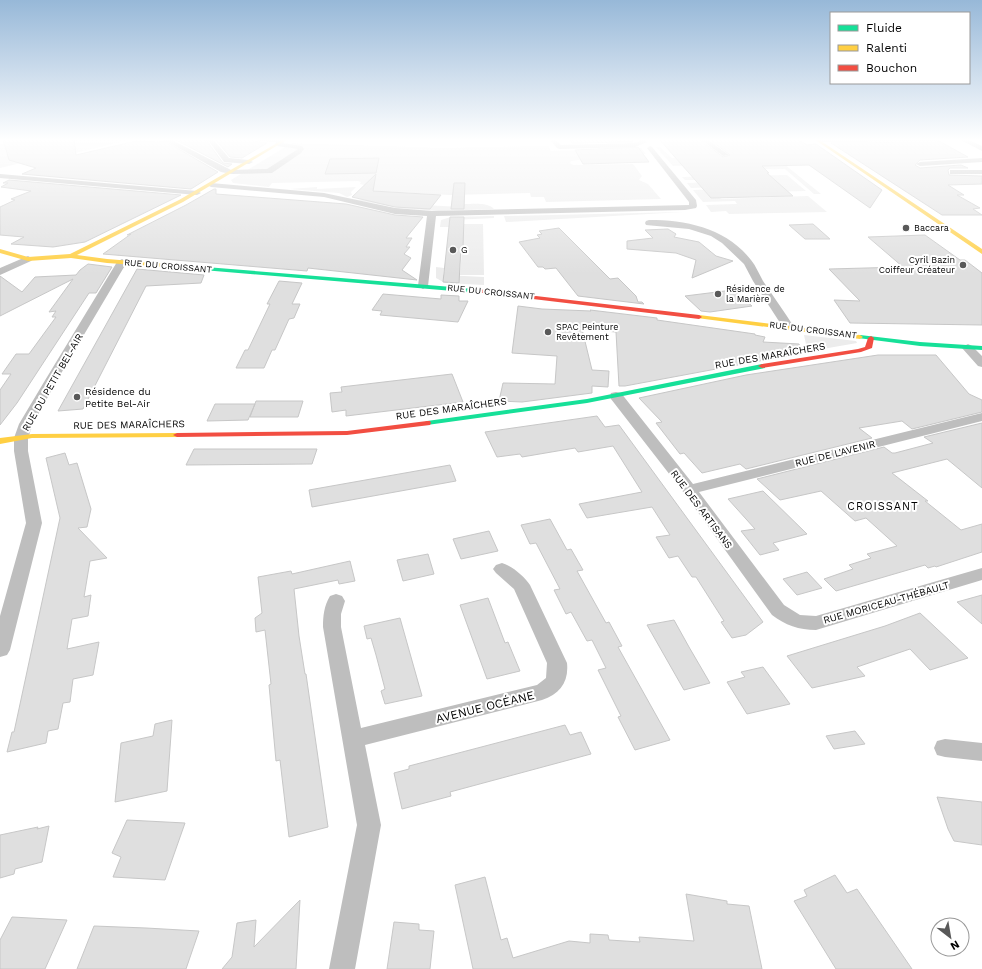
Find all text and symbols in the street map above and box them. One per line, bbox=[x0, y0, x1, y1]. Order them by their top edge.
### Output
legend bbox=[830, 12, 970, 84]
text: Fluide bbox=[866, 21, 902, 35]
text: Ralenti bbox=[866, 41, 907, 55]
text: Bouchon bbox=[866, 61, 917, 75]
marker: Baccara bbox=[901, 223, 911, 233]
place label: Baccara bbox=[914, 223, 949, 233]
marker: G bbox=[448, 245, 458, 255]
place label: G bbox=[461, 245, 468, 255]
place label: Cyril Bazin Coiffeur Créateur bbox=[879, 255, 955, 275]
street label: RUE DU CROISSANT bbox=[124, 257, 213, 275]
marker: Cyril Bazin Coiffeur Créateur bbox=[958, 260, 968, 270]
street label: RUE DU CROISSANT bbox=[447, 282, 536, 302]
place label: Résidence de la Marière bbox=[726, 284, 785, 304]
marker: Résidence de la Marière bbox=[713, 289, 723, 299]
street label: RUE DU CROISSANT bbox=[769, 320, 858, 340]
place label: SPAC Peinture Revêtement bbox=[556, 322, 618, 342]
marker: SPAC Peinture Revêtement bbox=[543, 327, 553, 337]
street label: RUE DU PETIT BEL-AIR bbox=[20, 331, 85, 433]
street label: RUE DES MARAÎCHERS bbox=[714, 340, 826, 371]
place label: Résidence du Petite Bel-Air bbox=[85, 386, 151, 409]
marker: Résidence du Petite Bel-Air bbox=[72, 392, 82, 402]
street label: RUE DES MARAÎCHERS bbox=[395, 395, 507, 422]
street label: RUE DES MARAÎCHERS bbox=[73, 418, 185, 431]
street label: RUE DE L'AVENIR bbox=[794, 438, 877, 469]
street label: RUE DES ARTISANS bbox=[669, 468, 735, 551]
district label: CROISSANT bbox=[847, 500, 919, 513]
street label: RUE MORICEAU-THÉBAULT bbox=[822, 579, 950, 626]
street label: AVENUE OCÉANE bbox=[434, 688, 536, 726]
north arrow bbox=[930, 917, 970, 957]
text: N bbox=[948, 937, 962, 953]

